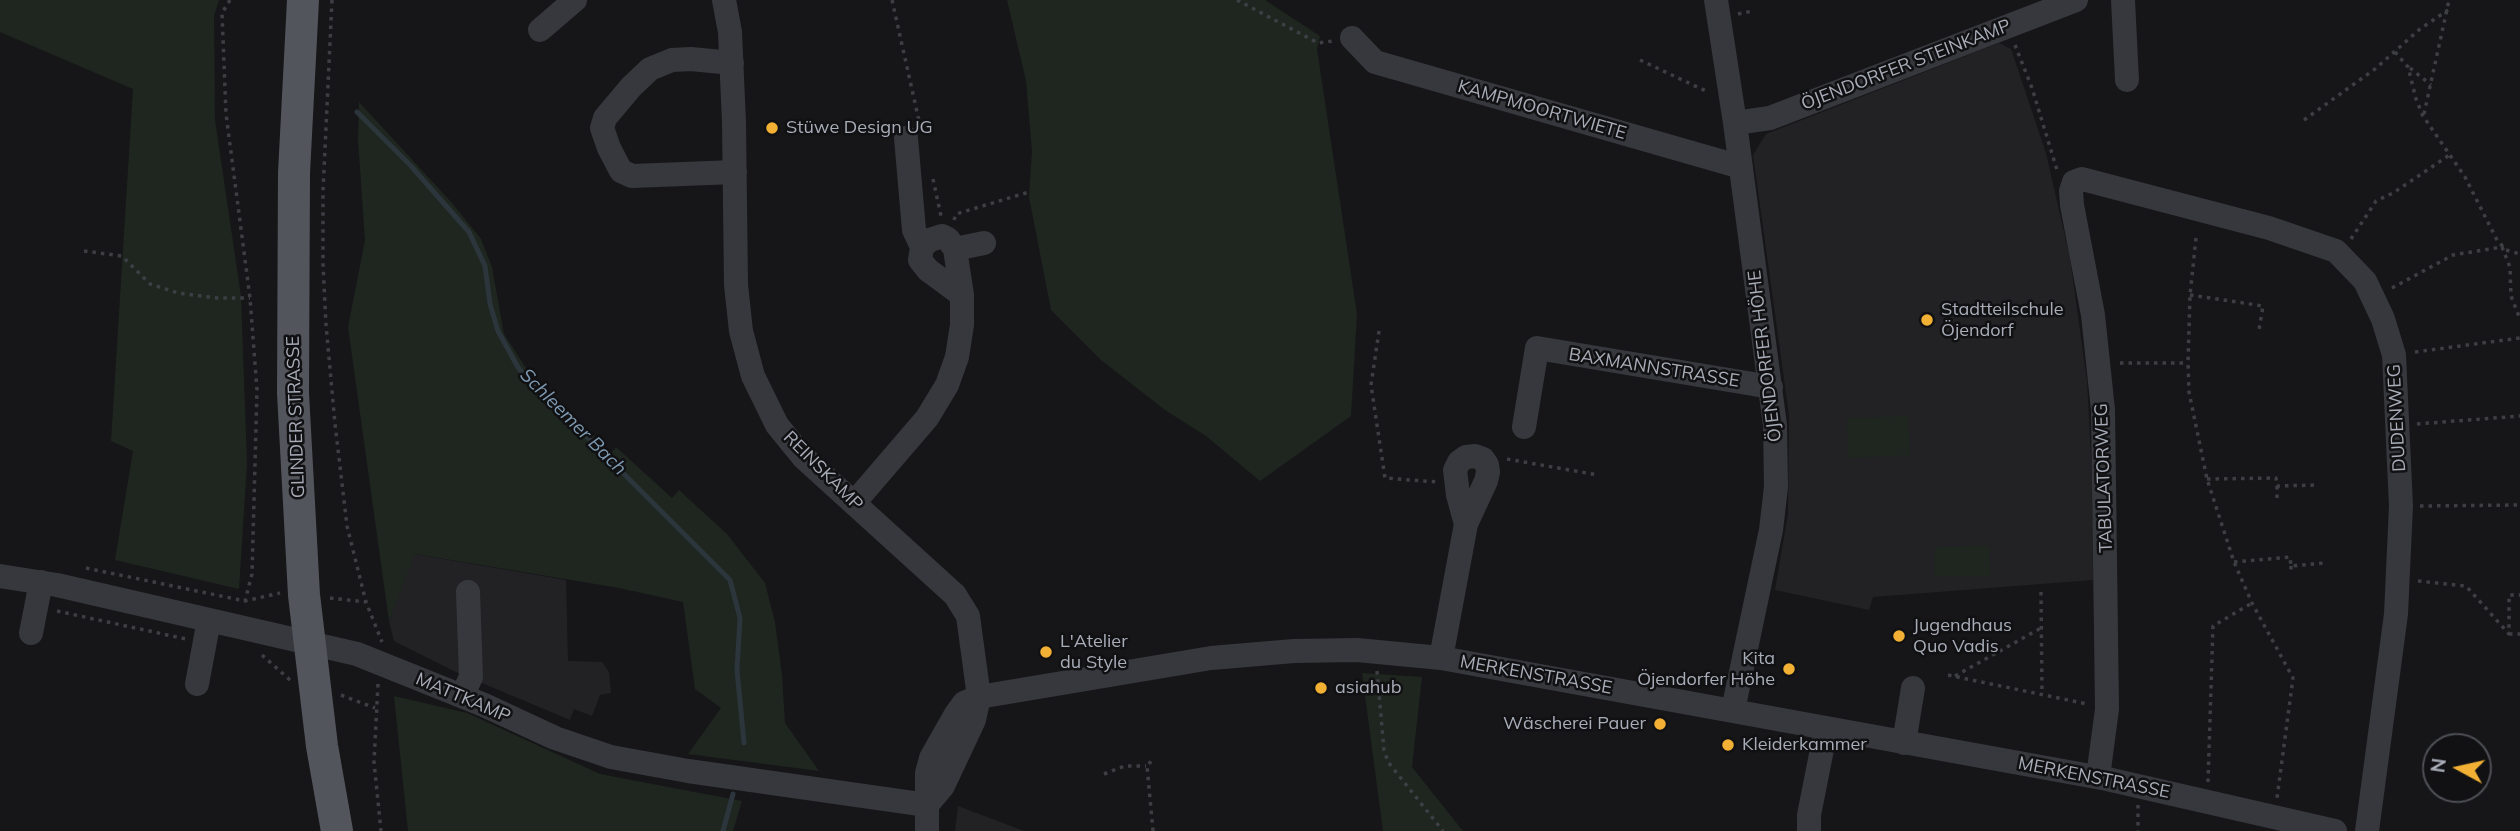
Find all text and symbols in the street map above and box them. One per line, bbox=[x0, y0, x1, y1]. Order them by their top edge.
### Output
street label: ÖJENDORFER STEINKAMP bbox=[1798, 15, 2014, 115]
street label: KAMPMOORTWIETE bbox=[1455, 76, 1629, 144]
place label: Stüwe Design UG bbox=[786, 117, 933, 139]
marker: Stüwe Design UG bbox=[764, 120, 780, 136]
street label: ÖJENDORFER HÖHE bbox=[1744, 269, 1786, 443]
place label: Stadtteilschule Öjendorf bbox=[1941, 299, 2064, 342]
marker: Stadtteilschule Öjendorf bbox=[1919, 312, 1935, 328]
street label: GLINDER STRASSE bbox=[282, 335, 310, 499]
street label: BAXMANNSTRASSE bbox=[1567, 344, 1741, 392]
water label: Schleemer Bach bbox=[515, 364, 631, 480]
street label: DUDENWEG bbox=[2383, 364, 2411, 472]
street label: TABULATORWEG bbox=[2091, 403, 2117, 553]
street label: REINSKAMP bbox=[779, 427, 867, 515]
place label: Jugendhaus Quo Vadis bbox=[1913, 615, 2012, 658]
marker: Jugendhaus Quo Vadis bbox=[1891, 628, 1907, 644]
place label: L'Atelier du Style bbox=[1060, 631, 1128, 674]
marker: L'Atelier du Style bbox=[1038, 644, 1054, 660]
place label: Kita Öjendorfer Höhe bbox=[1637, 648, 1775, 690]
street label: MERKENSTRASSE bbox=[1458, 651, 1614, 699]
marker: Kita Öjendorfer Höhe bbox=[1781, 661, 1797, 677]
street label: MATTKAMP bbox=[412, 668, 514, 728]
place label: asiahub bbox=[1335, 677, 1402, 699]
marker: asiahub bbox=[1313, 680, 1329, 696]
place label: Wäscherei Pauer bbox=[1503, 713, 1646, 735]
marker: Wäscherei Pauer bbox=[1652, 716, 1668, 732]
north arrow bbox=[2422, 733, 2492, 803]
place label: Kleiderkammer bbox=[1742, 734, 1867, 756]
marker: Kleiderkammer bbox=[1720, 737, 1736, 753]
street label: MERKENSTRASSE bbox=[2016, 753, 2172, 803]
text: N bbox=[2425, 757, 2451, 774]

